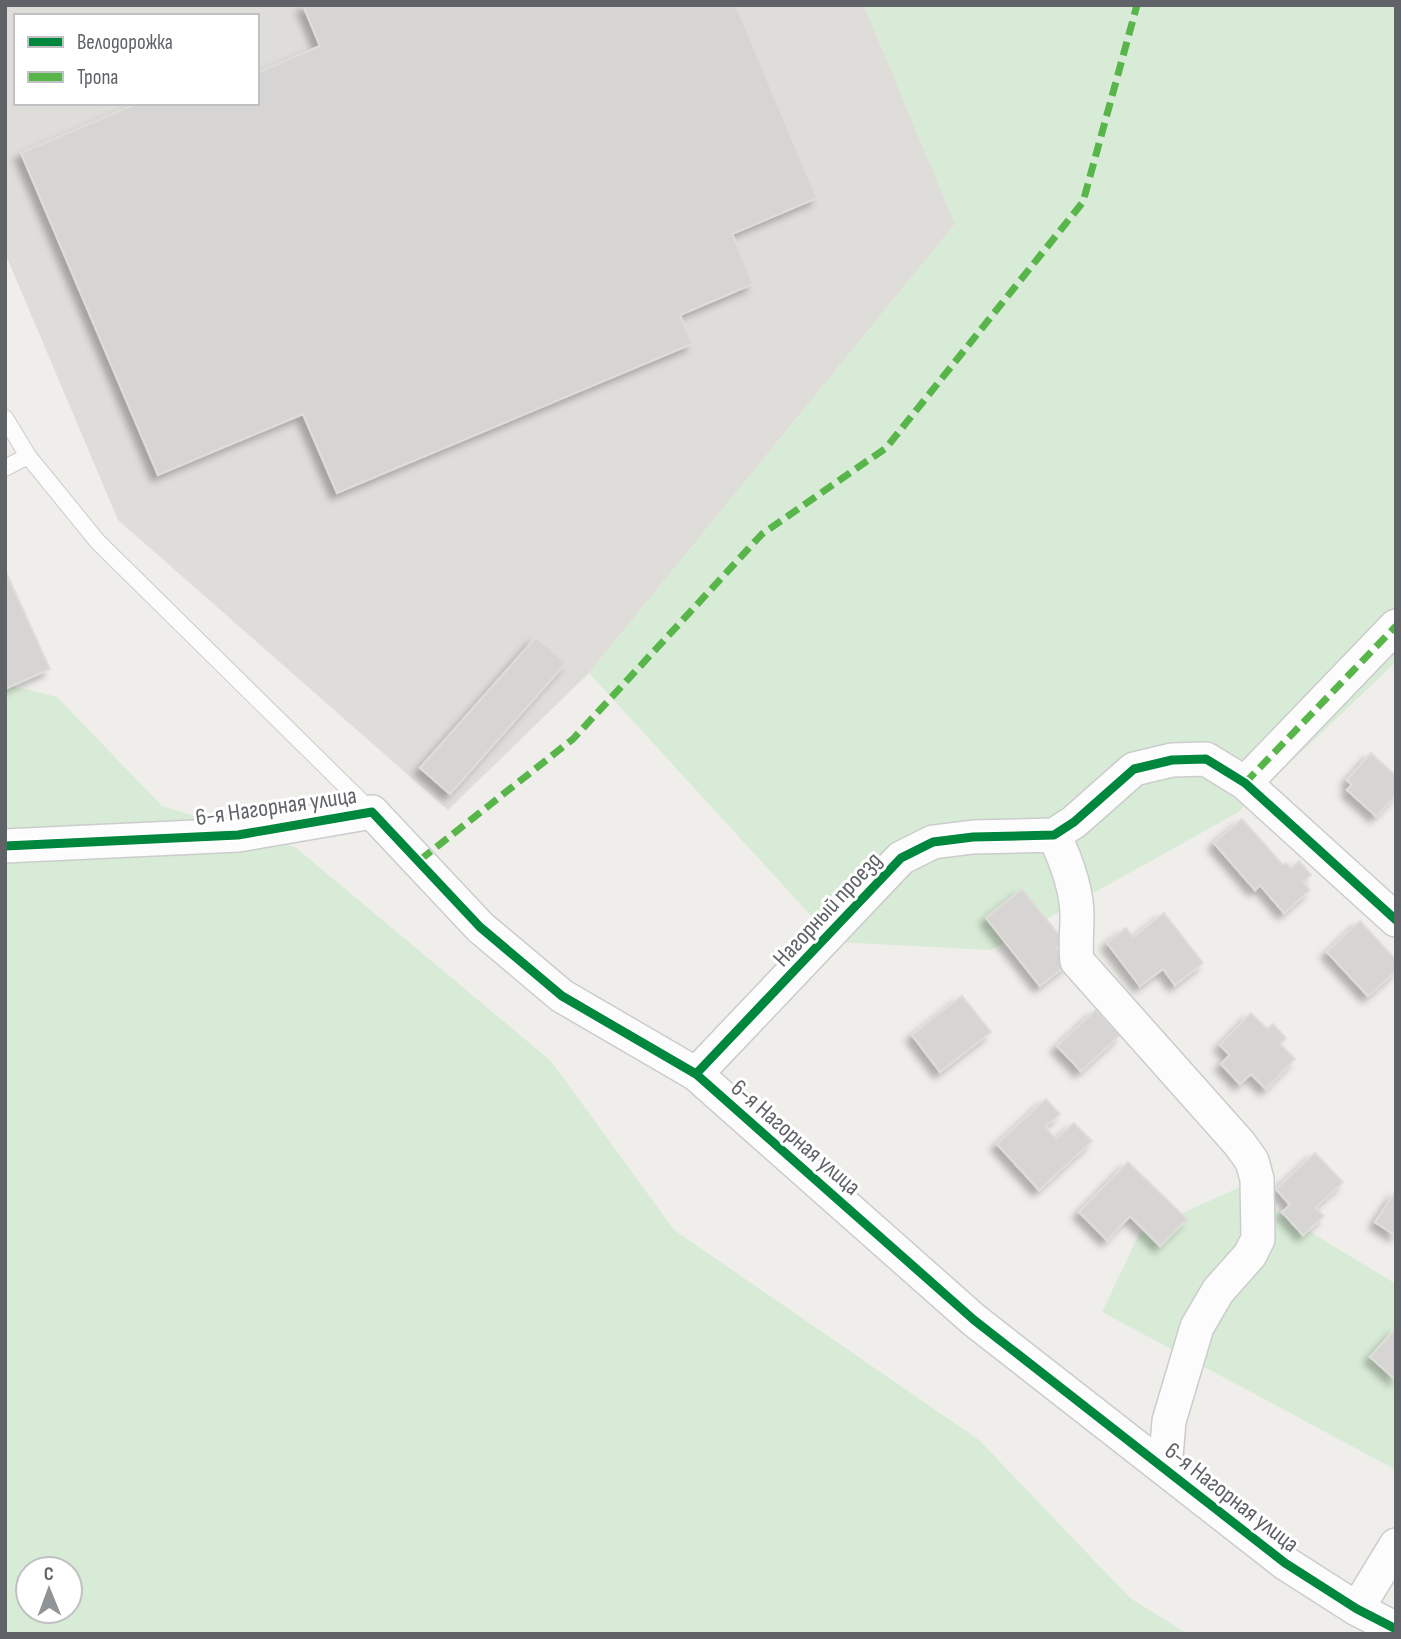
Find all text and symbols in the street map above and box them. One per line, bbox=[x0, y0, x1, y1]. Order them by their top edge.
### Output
legend bbox=[14, 14, 259, 105]
text: Велодорожка bbox=[77, 30, 173, 55]
text: Тропа bbox=[77, 65, 118, 90]
street label: 6-я Нагорная улица bbox=[194, 781, 358, 832]
street label: Нагорный проезд bbox=[767, 846, 888, 973]
street label: 6-я Нагорная улица bbox=[725, 1073, 866, 1201]
street label: 6-я Нагорная улица bbox=[1159, 1436, 1304, 1559]
north arrow bbox=[14, 1555, 84, 1625]
text: С bbox=[44, 1563, 54, 1586]

